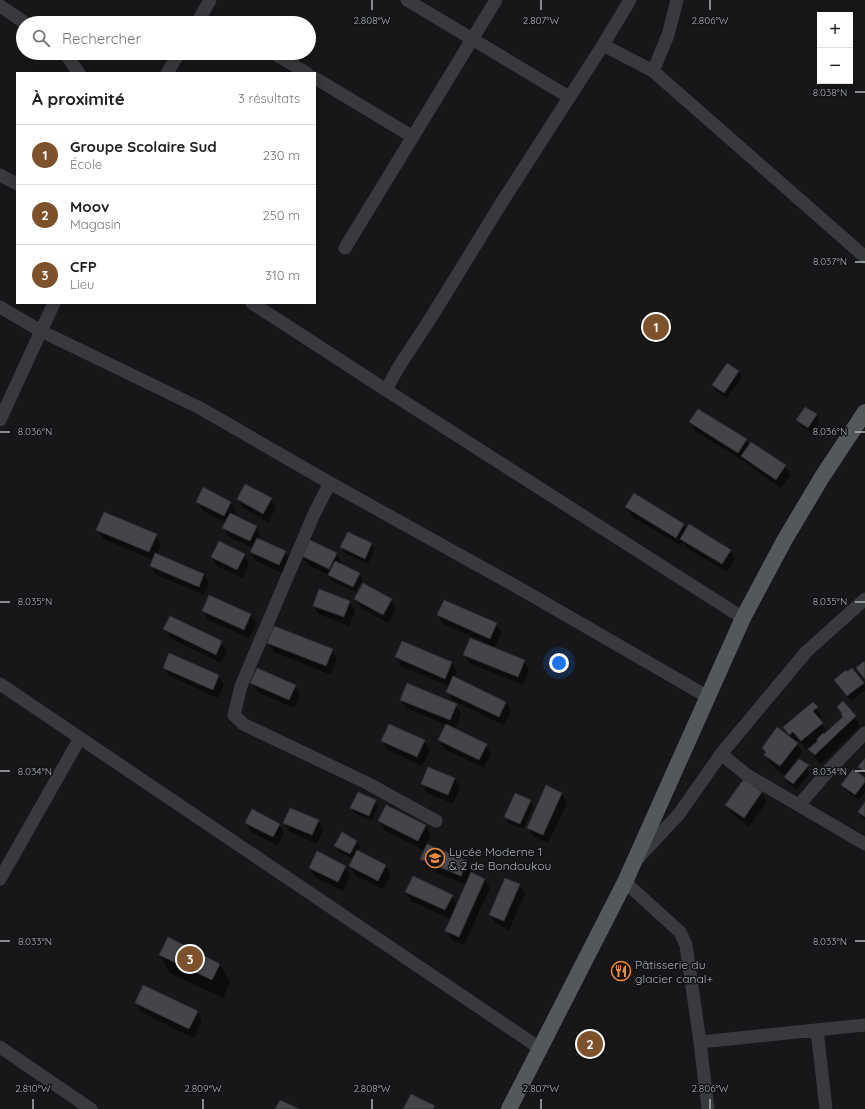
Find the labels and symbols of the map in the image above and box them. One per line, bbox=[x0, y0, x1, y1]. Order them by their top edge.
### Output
text: 2.808°W bbox=[353, 14, 391, 27]
text: 2.807°W bbox=[523, 14, 559, 27]
text: 2.806°W bbox=[691, 14, 729, 27]
text: 8.038°N bbox=[813, 86, 847, 99]
text: 8.037°N bbox=[813, 255, 847, 268]
pin: 1 bbox=[643, 312, 669, 342]
text: 8.036°N bbox=[18, 425, 52, 438]
text: 8.036°N bbox=[813, 425, 847, 438]
text: 8.035°N bbox=[18, 595, 52, 608]
text: 8.035°N bbox=[813, 595, 847, 608]
your location bbox=[549, 653, 569, 673]
text: 8.034°N bbox=[18, 765, 52, 778]
text: 8.034°N bbox=[813, 765, 847, 778]
place label: Lycée Moderne 1 & 2 de Bondoukou bbox=[449, 844, 551, 873]
school or university icon: Lycée Moderne 1 & 2 de Bondoukou bbox=[424, 847, 446, 869]
text: 8.033°N bbox=[18, 935, 52, 948]
text: 8.033°N bbox=[813, 935, 847, 948]
pin: 3 bbox=[177, 944, 203, 974]
place label: Pâtisserie du glacier canal+ bbox=[635, 957, 713, 986]
restaurant icon: Pâtisserie du glacier canal+ bbox=[610, 960, 632, 982]
pin: 2 bbox=[577, 1029, 603, 1059]
text: 2.810°W bbox=[15, 1082, 51, 1095]
text: 2.809°W bbox=[184, 1082, 222, 1095]
text: 2.808°W bbox=[353, 1082, 391, 1095]
text: 2.807°W bbox=[523, 1082, 559, 1095]
text: 2.806°W bbox=[691, 1082, 729, 1095]

